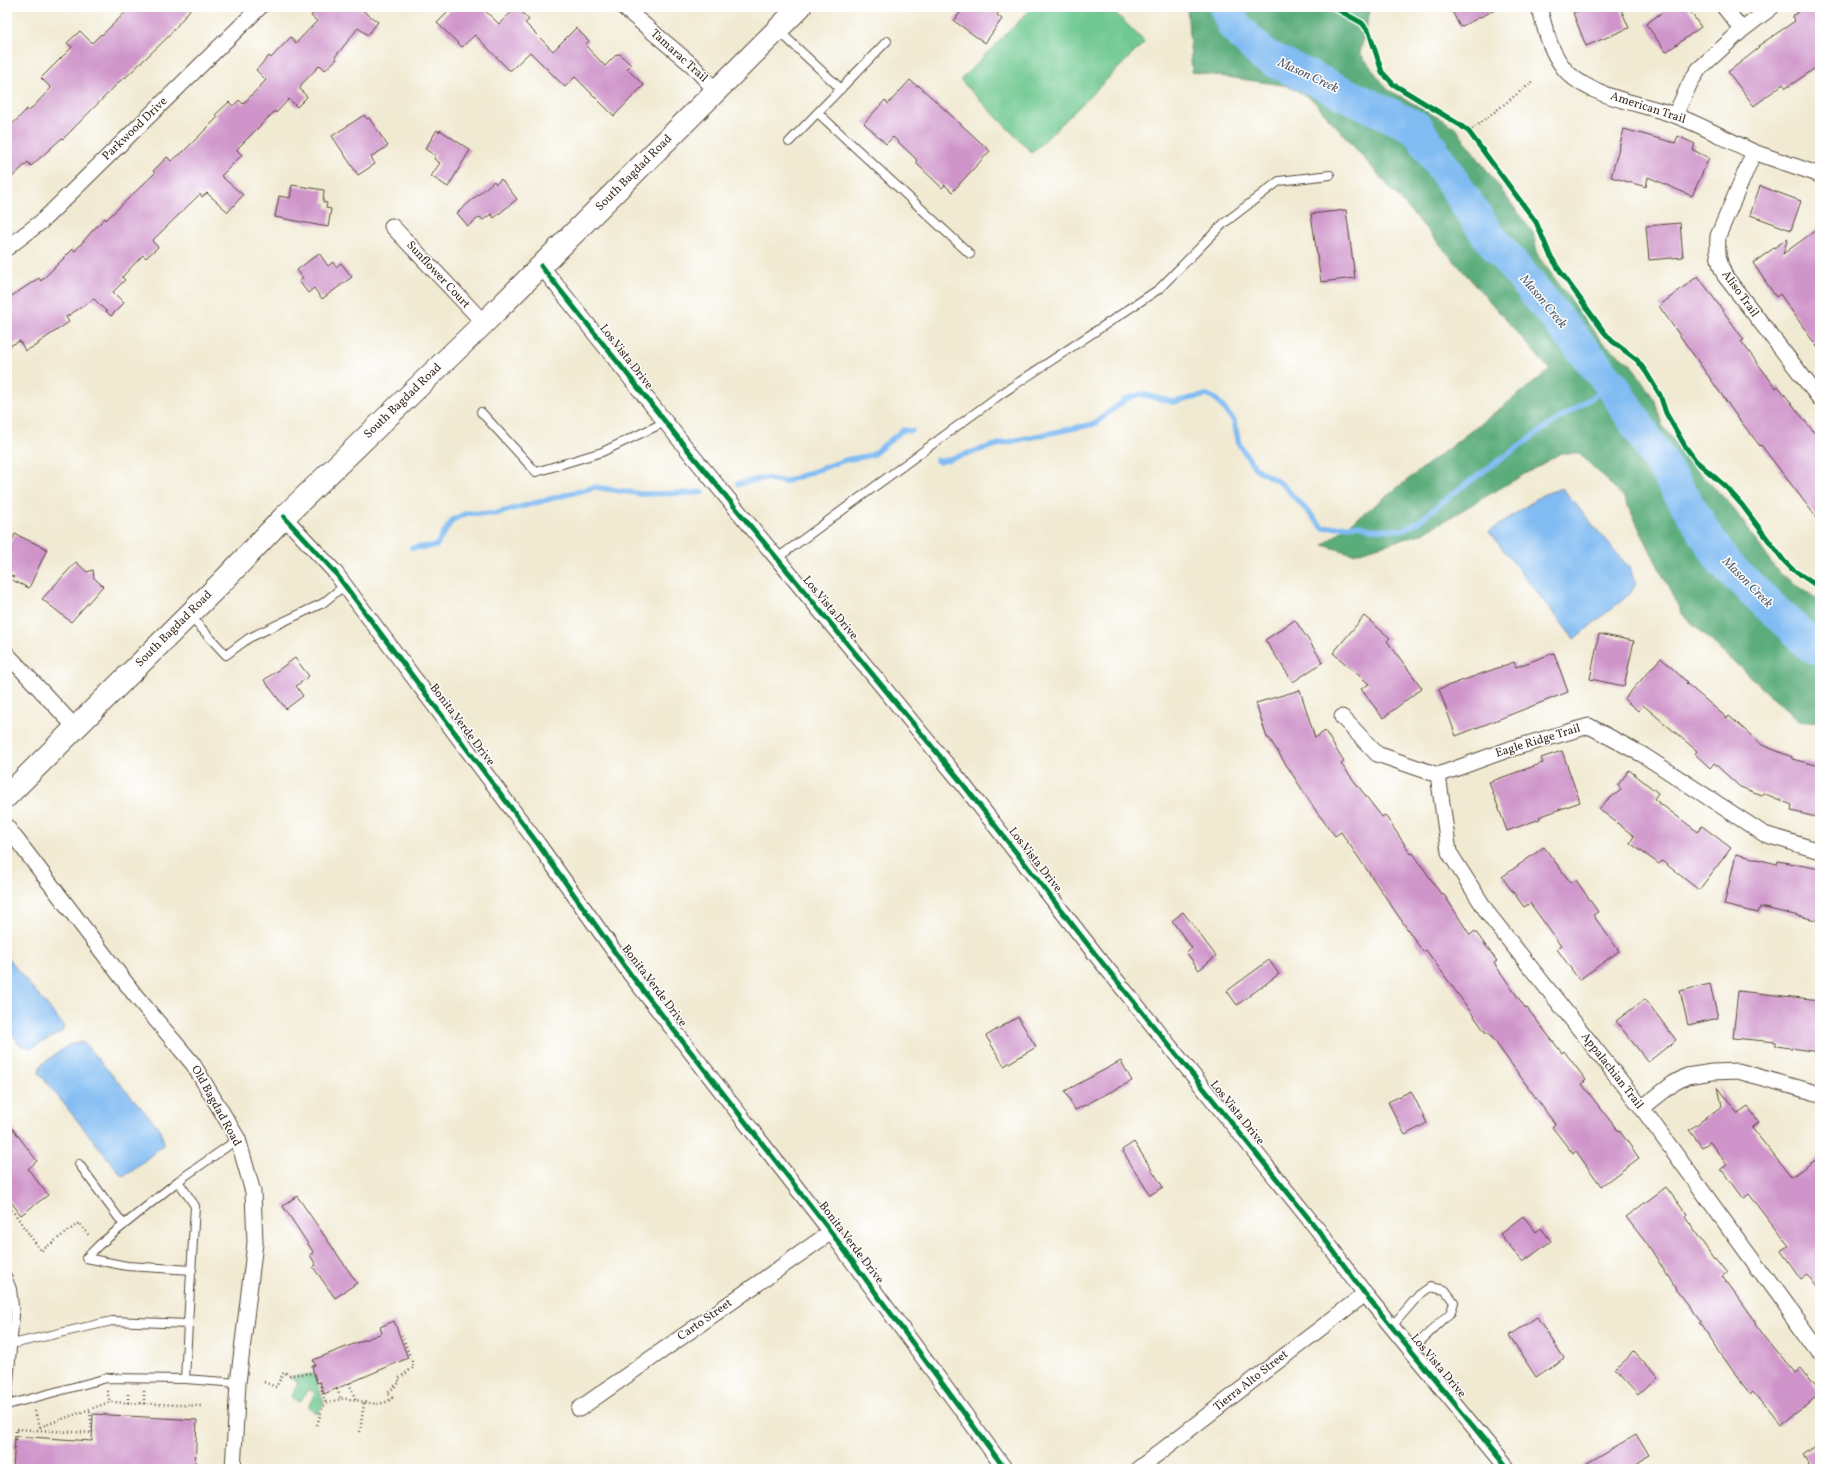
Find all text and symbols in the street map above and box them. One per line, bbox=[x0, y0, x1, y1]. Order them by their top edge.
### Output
street label: Tamarac Trail bbox=[647, 26, 711, 86]
water label: Mason Creek bbox=[1274, 54, 1341, 98]
street label: American Trail bbox=[1608, 88, 1688, 128]
street label: Parkwood Drive bbox=[99, 94, 171, 164]
street label: South Bagdad Road bbox=[592, 131, 676, 215]
street label: Sunflower Court bbox=[403, 238, 473, 312]
street label: Aliso Trail bbox=[1718, 267, 1763, 321]
water label: Mason Creek bbox=[1514, 270, 1571, 333]
street label: Los Vista Drive bbox=[596, 321, 657, 393]
street label: South Bagdad Road bbox=[361, 360, 445, 442]
water label: Mason Creek bbox=[1717, 553, 1776, 612]
street label: Los Vista Drive bbox=[799, 573, 862, 643]
street label: South Bagdad Road bbox=[132, 587, 216, 671]
street label: Bonita Verde Drive bbox=[426, 681, 498, 770]
street label: Eagle Ridge Trail bbox=[1493, 720, 1583, 762]
street label: Los Vista Drive bbox=[1005, 824, 1066, 896]
street label: Bonita Verde Drive bbox=[618, 942, 690, 1031]
street label: Appalachian Trail bbox=[1577, 1029, 1647, 1113]
street label: Old Bagdad Road bbox=[187, 1063, 245, 1149]
street label: Los Vista Drive bbox=[1206, 1077, 1268, 1149]
street label: Bonita Verde Drive bbox=[815, 1199, 887, 1288]
street label: Carto Street bbox=[675, 1295, 735, 1345]
street label: Los Vista Drive bbox=[1407, 1331, 1470, 1401]
street label: Tierra Alto Street bbox=[1210, 1347, 1292, 1415]

